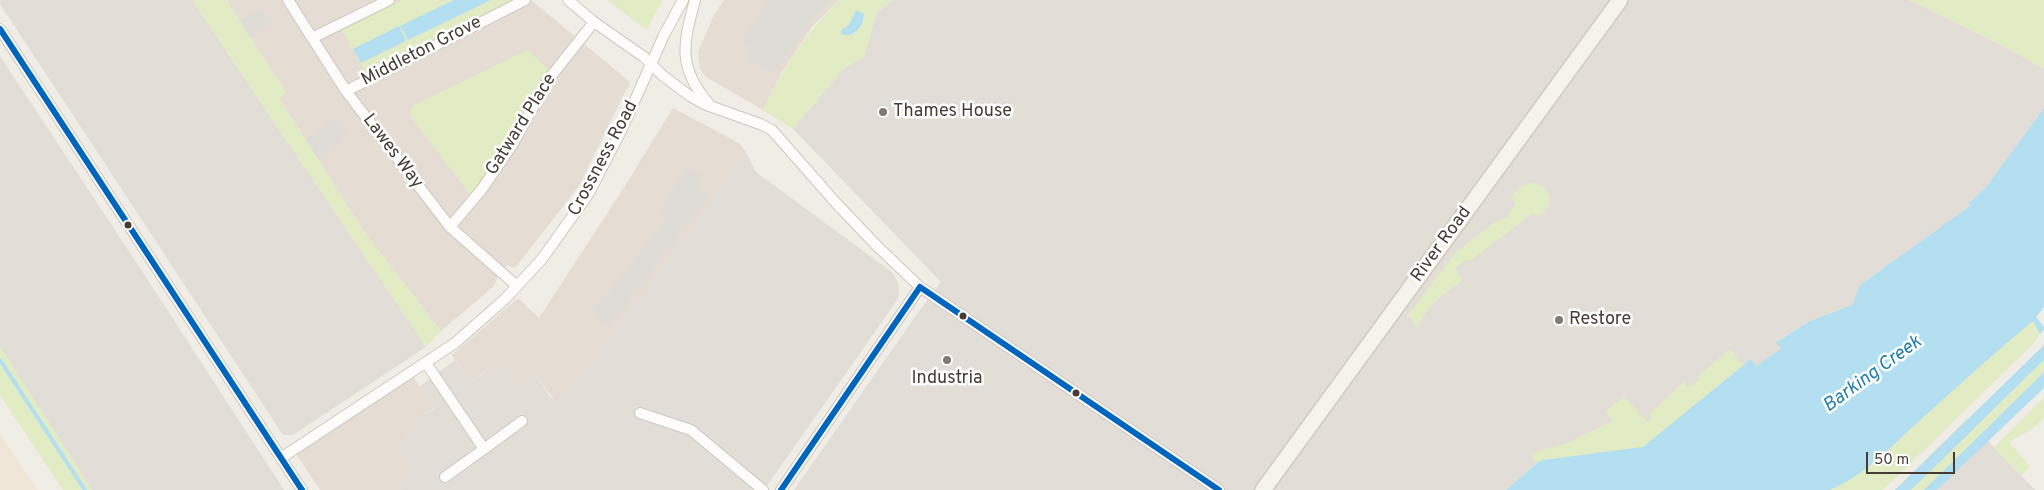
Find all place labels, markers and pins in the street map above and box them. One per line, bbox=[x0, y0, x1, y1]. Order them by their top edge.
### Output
place label: Thames House bbox=[893, 101, 1012, 123]
marker: Thames House bbox=[877, 106, 889, 118]
unlabelled marker bbox=[123, 220, 133, 230]
place label: Restore bbox=[1569, 309, 1631, 331]
unlabelled marker bbox=[958, 311, 968, 321]
marker: Restore bbox=[1553, 314, 1565, 326]
marker: Industria bbox=[941, 354, 953, 366]
place label: Industria bbox=[911, 368, 983, 390]
unlabelled marker bbox=[1071, 388, 1081, 398]

